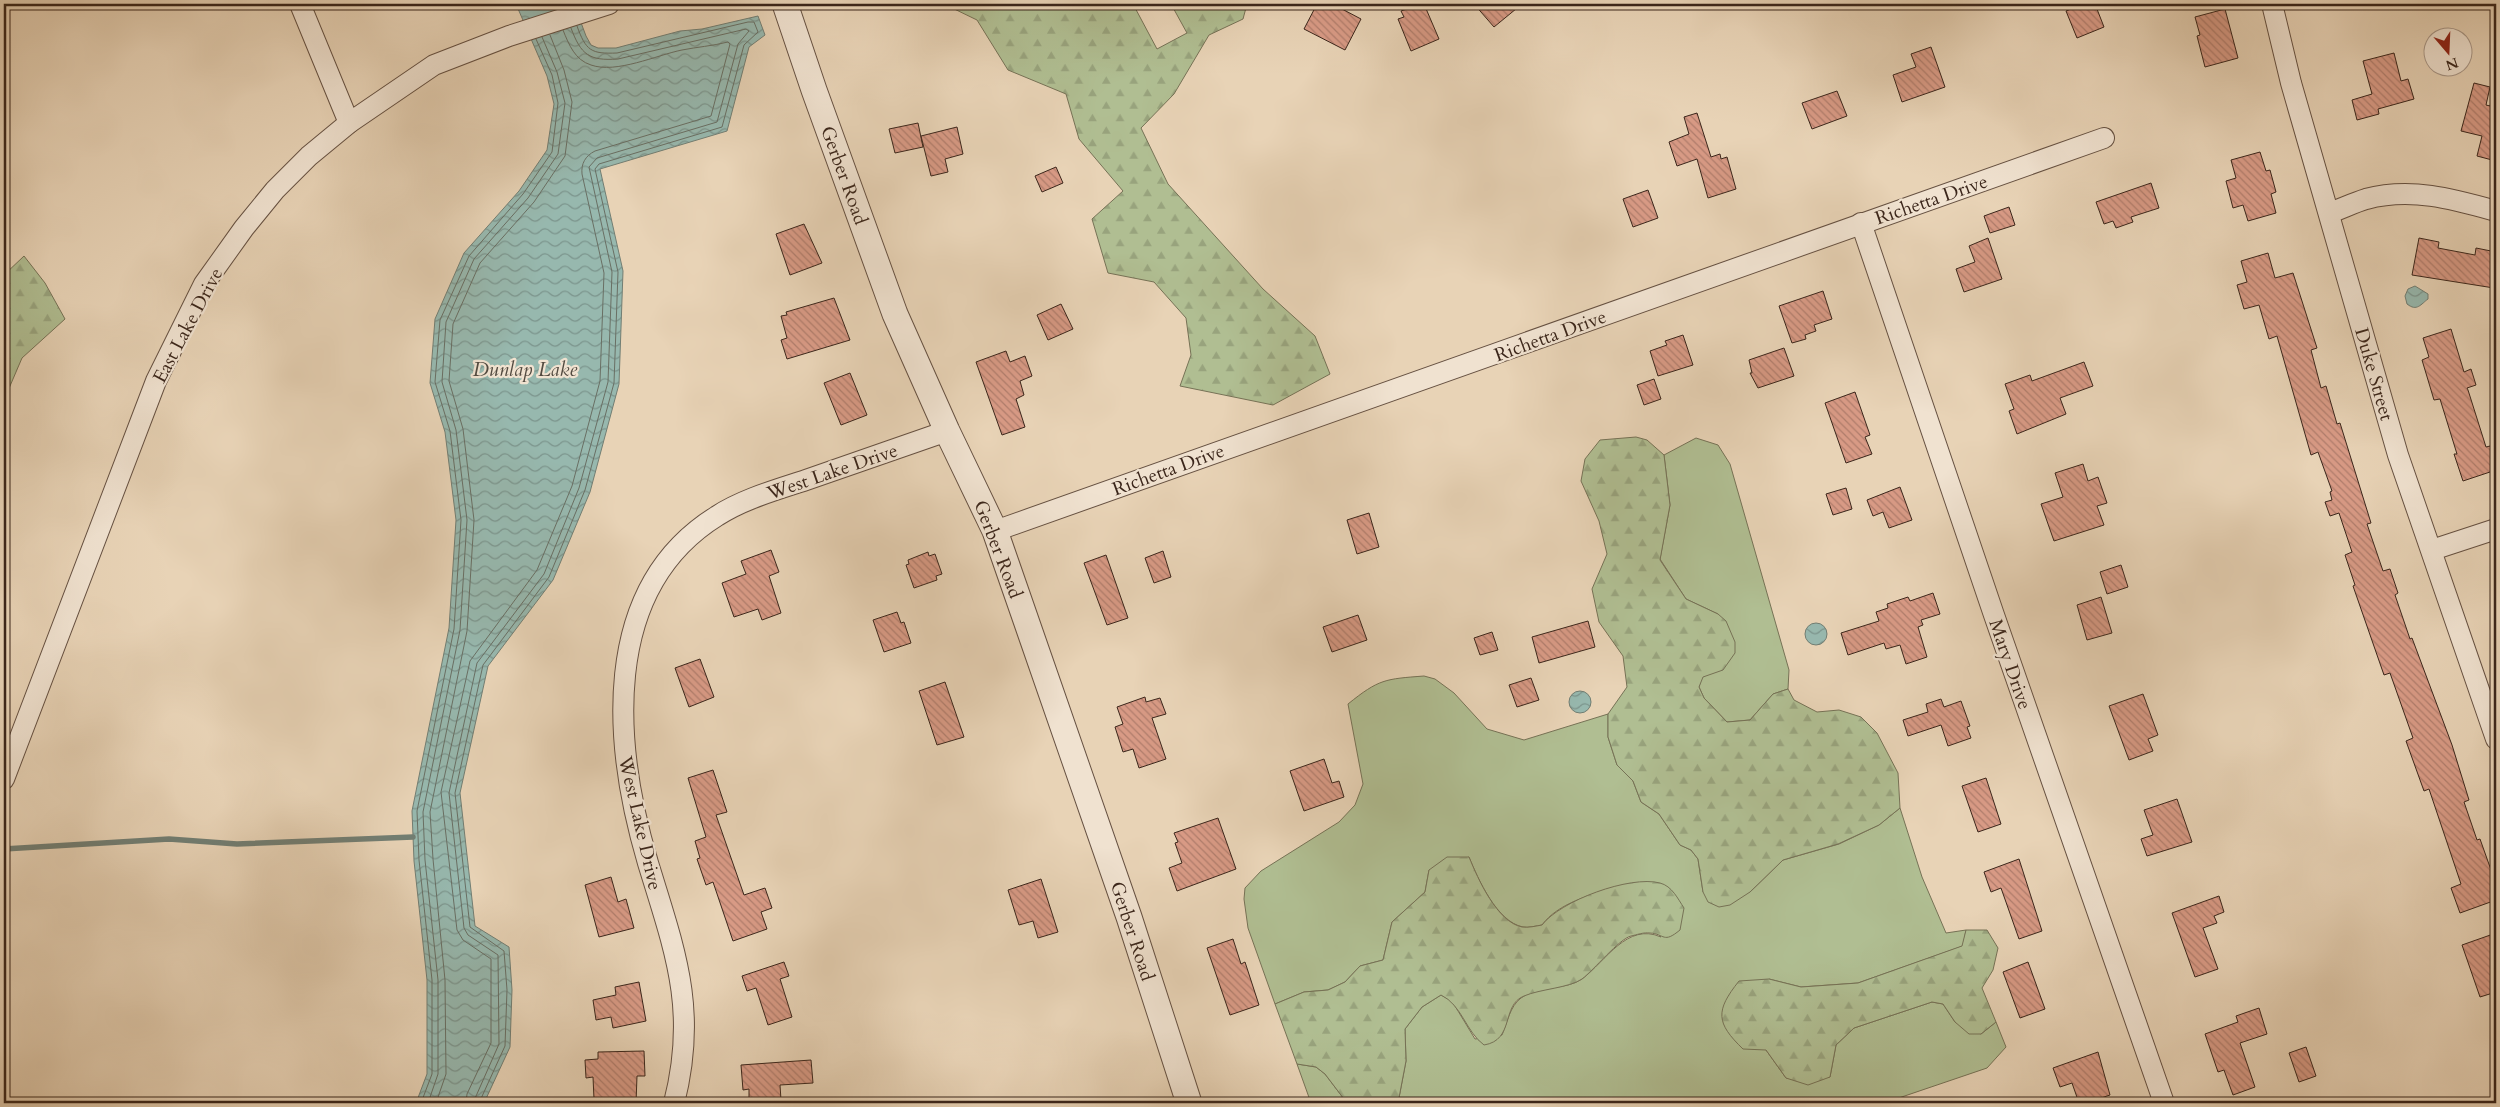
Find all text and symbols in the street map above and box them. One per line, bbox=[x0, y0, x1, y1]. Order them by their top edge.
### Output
north arrow bbox=[2422, 28, 2472, 78]
text: N bbox=[2443, 53, 2461, 75]
street label: Gerber Road bbox=[814, 122, 874, 228]
street label: Richetta Drive bbox=[1872, 169, 1991, 231]
street label: East Lake Drive bbox=[147, 263, 229, 388]
street label: Richetta Drive bbox=[1491, 304, 1610, 368]
street label: Duke Street bbox=[2348, 325, 2400, 424]
water label: Dunlap Lake bbox=[473, 356, 577, 383]
street label: West Lake Drive bbox=[763, 437, 901, 507]
street label: Richetta Drive bbox=[1109, 438, 1228, 502]
street label: Gerber Road bbox=[967, 497, 1029, 602]
street label: Mary Drive bbox=[1982, 616, 2038, 713]
street label: West Lake Drive bbox=[612, 753, 668, 893]
street label: Gerber Road bbox=[1104, 878, 1160, 984]

